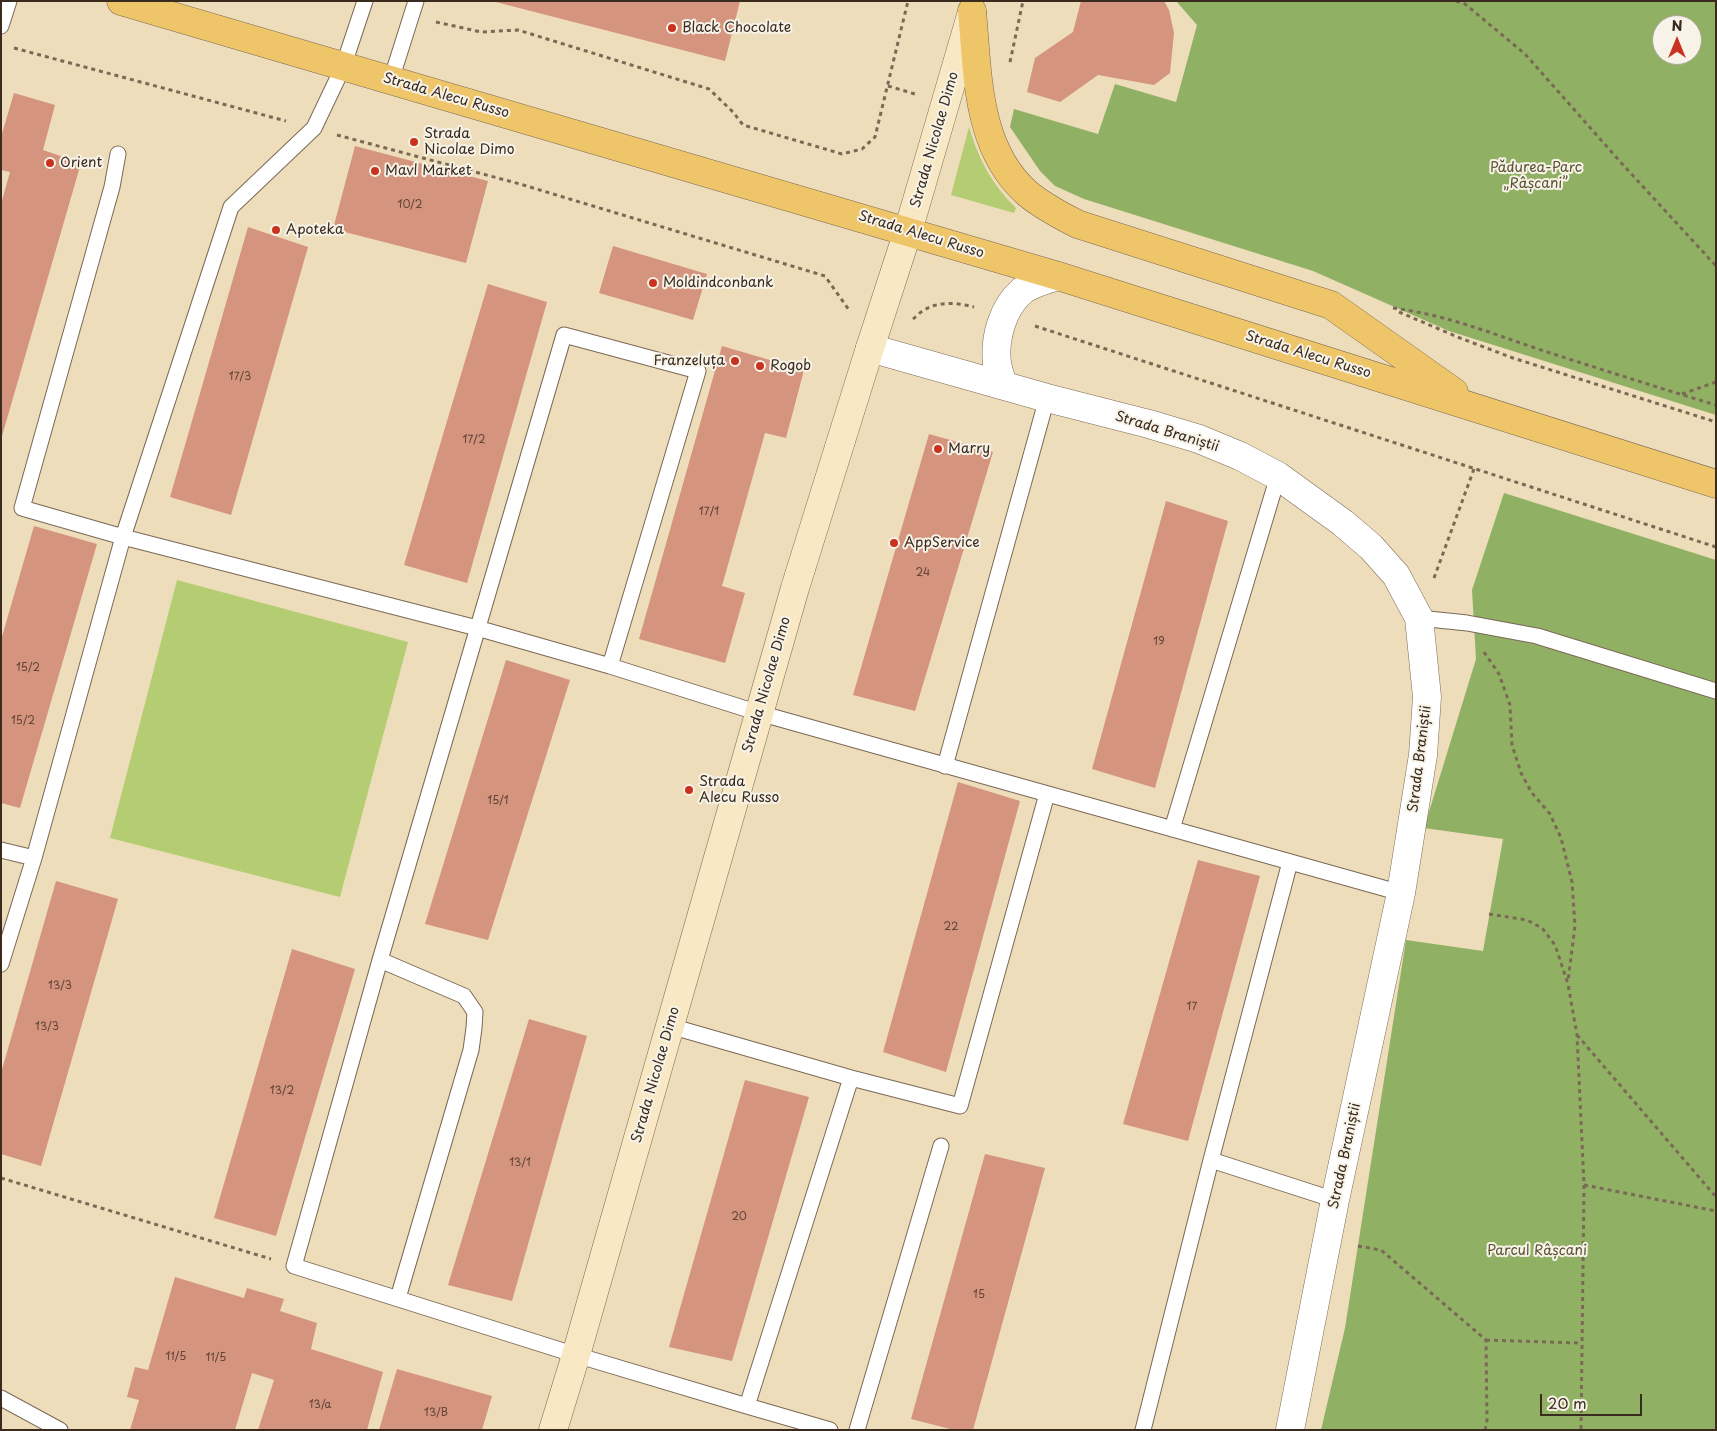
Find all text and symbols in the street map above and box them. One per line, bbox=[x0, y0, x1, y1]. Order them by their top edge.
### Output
north arrow bbox=[1652, 15, 1702, 65]
text: N bbox=[1671, 15, 1683, 36]
place label: Black Chocolate bbox=[682, 20, 791, 36]
marker: Black Chocolate bbox=[666, 22, 678, 34]
street label: Strada Alecu Russo bbox=[381, 70, 511, 122]
street label: Strada Nicolae Dimo bbox=[907, 70, 963, 210]
place label: Strada Nicolae Dimo bbox=[424, 126, 515, 158]
marker: Strada Nicolae Dimo bbox=[408, 136, 420, 148]
place label: Orient bbox=[60, 155, 102, 171]
marker: Orient bbox=[44, 157, 56, 169]
park label: Pădurea-Parc „Râșcani” bbox=[1490, 160, 1582, 192]
place label: Mavl Market bbox=[385, 163, 471, 179]
marker: Mavl Market bbox=[369, 165, 381, 177]
house number: 10/2 bbox=[397, 198, 423, 212]
street label: Strada Alecu Russo bbox=[856, 208, 986, 262]
place label: Apoteka bbox=[286, 222, 344, 238]
marker: Apoteka bbox=[270, 224, 282, 236]
place label: Moldindconbank bbox=[663, 275, 774, 291]
marker: Moldindconbank bbox=[647, 277, 659, 289]
street label: Strada Alecu Russo bbox=[1243, 328, 1373, 382]
place label: Franzeluța bbox=[653, 353, 725, 369]
marker: Franzeluța bbox=[729, 355, 741, 367]
place label: Rogob bbox=[770, 358, 811, 374]
marker: Rogob bbox=[754, 360, 766, 372]
house number: 17/3 bbox=[229, 370, 251, 384]
street label: Strada Braniștii bbox=[1113, 408, 1221, 456]
house number: 17/2 bbox=[463, 433, 485, 447]
place label: Marry bbox=[948, 441, 990, 457]
marker: Marry bbox=[932, 443, 944, 455]
house number: 17/1 bbox=[699, 505, 719, 519]
place label: AppService bbox=[904, 535, 980, 551]
marker: AppService bbox=[888, 537, 900, 549]
house number: 24 bbox=[916, 566, 930, 580]
street label: Strada Nicolae Dimo bbox=[739, 615, 795, 755]
house number: 19 bbox=[1153, 635, 1165, 649]
house number: 15/2 bbox=[16, 661, 40, 675]
street label: Strada Braniștii bbox=[1405, 704, 1435, 814]
house number: 15/2 bbox=[11, 714, 35, 728]
place label: Strada Alecu Russo bbox=[699, 774, 779, 806]
marker: Strada Alecu Russo bbox=[683, 784, 695, 796]
house number: 15/1 bbox=[487, 794, 509, 808]
house number: 22 bbox=[944, 920, 958, 934]
house number: 13/3 bbox=[48, 979, 72, 993]
house number: 17 bbox=[1187, 1000, 1197, 1014]
street label: Strada Nicolae Dimo bbox=[628, 1005, 684, 1145]
house number: 13/3 bbox=[35, 1020, 59, 1034]
house number: 13/2 bbox=[270, 1084, 294, 1098]
street label: Strada Braniștii bbox=[1326, 1101, 1364, 1211]
house number: 13/1 bbox=[509, 1156, 531, 1170]
house number: 20 bbox=[731, 1210, 747, 1224]
park label: Parcul Râșcani bbox=[1487, 1243, 1587, 1259]
house number: 15 bbox=[973, 1288, 985, 1302]
house number: 11/5 bbox=[166, 1350, 186, 1364]
house number: 11/5 bbox=[206, 1351, 226, 1365]
scale bar bbox=[1542, 1384, 1644, 1416]
text: 20 m bbox=[1548, 1391, 1587, 1414]
house number: 13/a bbox=[309, 1398, 331, 1412]
house number: 13/B bbox=[424, 1406, 448, 1420]

